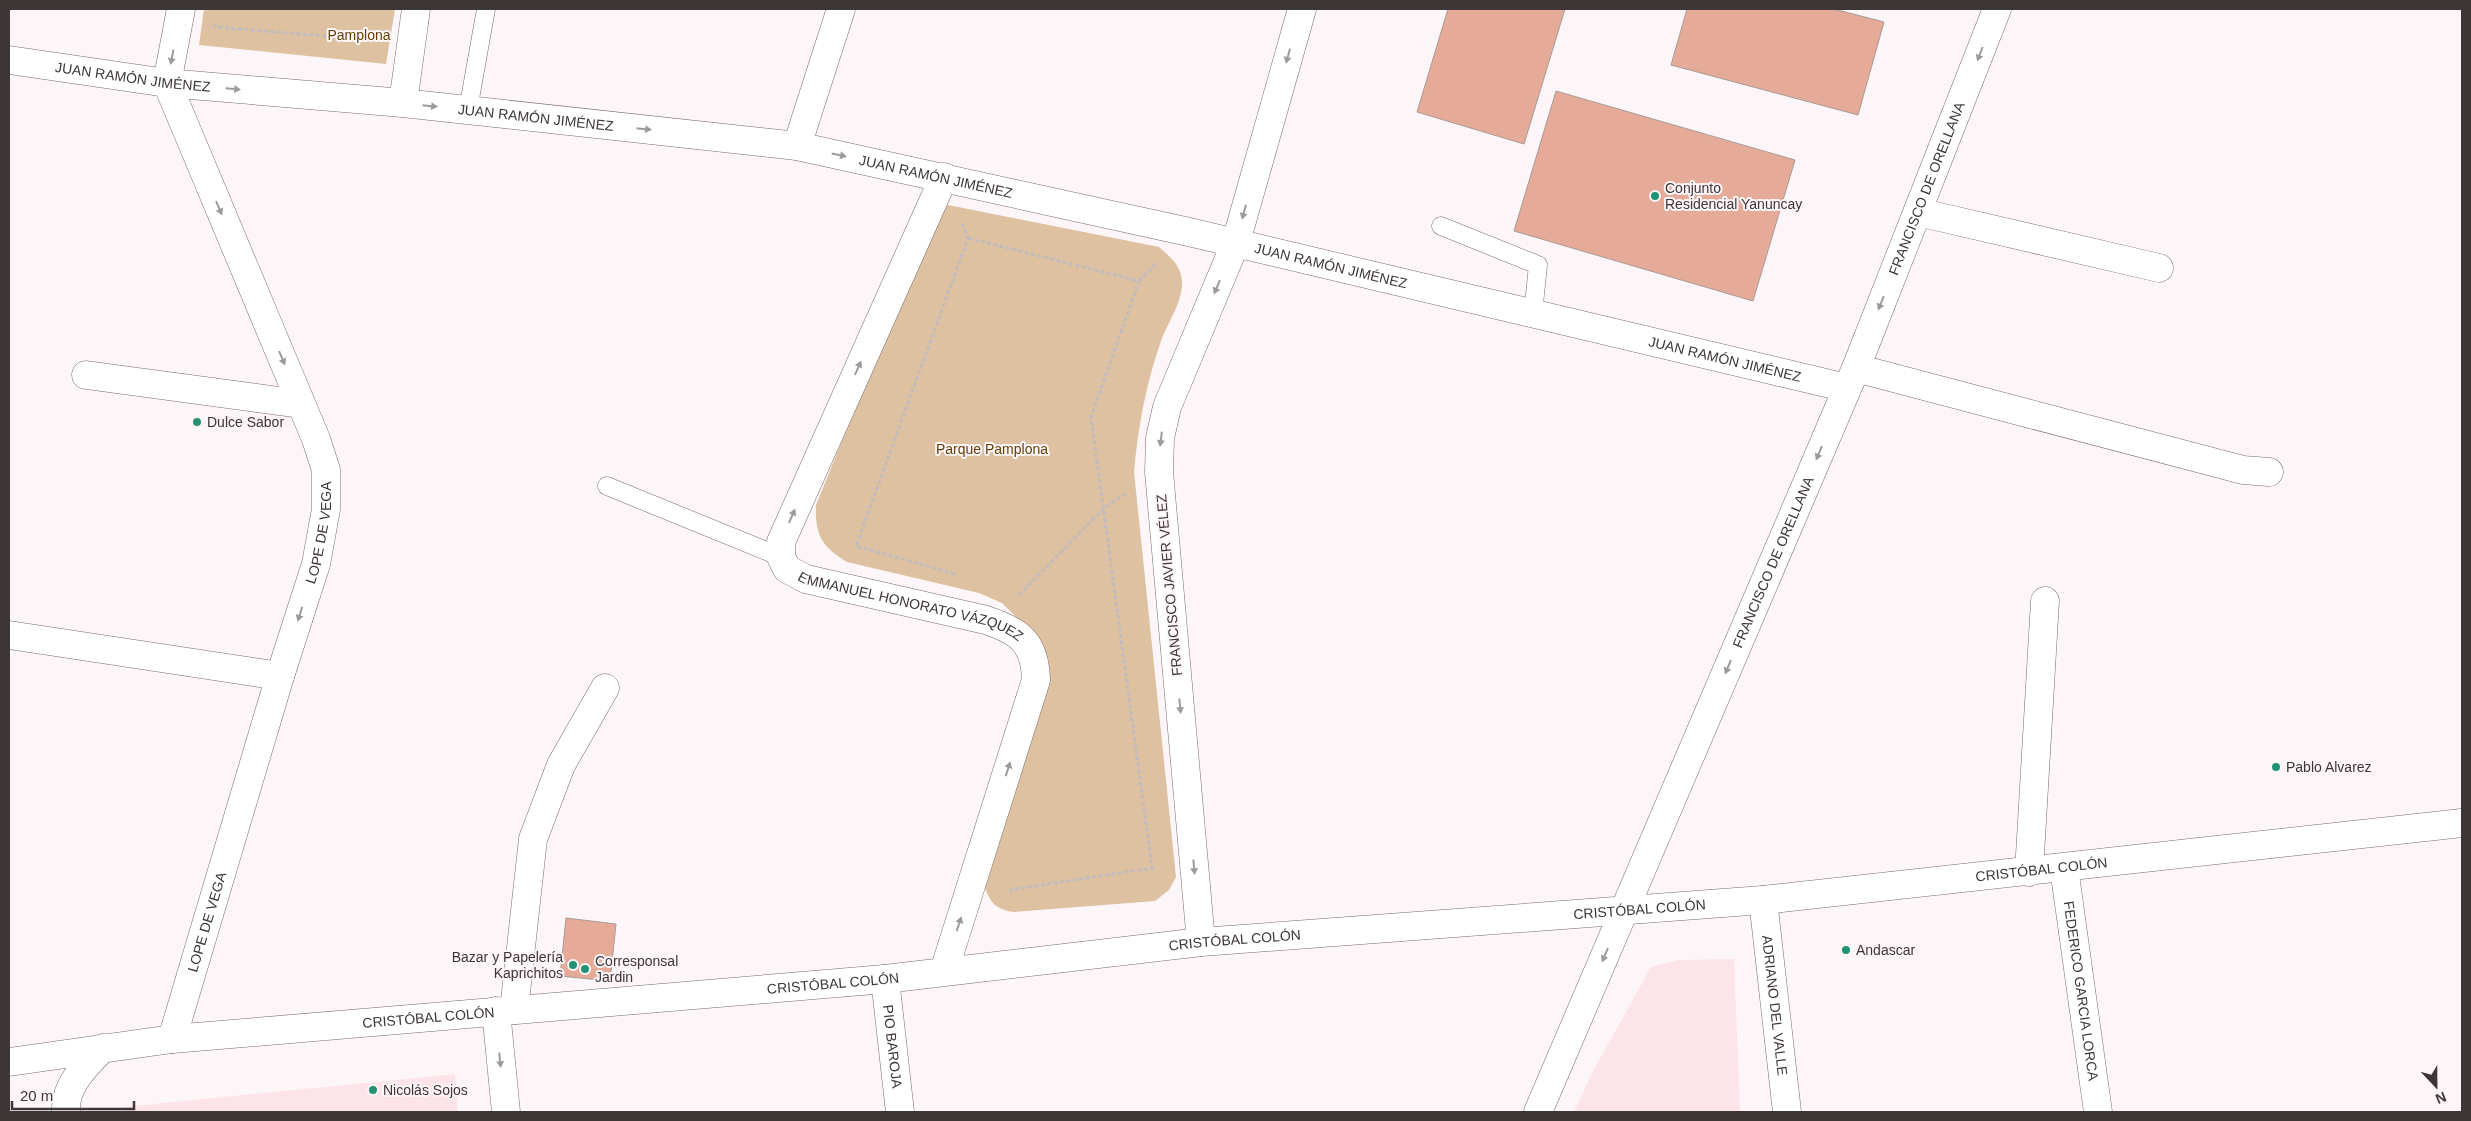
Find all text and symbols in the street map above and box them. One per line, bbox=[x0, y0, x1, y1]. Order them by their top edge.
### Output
park label: Pamplona bbox=[327, 27, 391, 43]
one-way arrow bbox=[1976, 47, 1984, 62]
one-way arrow bbox=[1284, 48, 1292, 63]
one-way arrow bbox=[168, 49, 176, 65]
street label: JUAN RAMÓN JIMÉNEZ bbox=[54, 59, 212, 95]
one-way arrow bbox=[225, 85, 241, 93]
street label: FRANCISCO DE ORELLANA bbox=[1885, 99, 1968, 277]
street label: JUAN RAMÓN JIMÉNEZ bbox=[457, 101, 615, 134]
one-way arrow bbox=[422, 102, 438, 110]
one-way arrow bbox=[636, 125, 652, 133]
one-way arrow bbox=[832, 151, 847, 159]
street label: JUAN RAMÓN JIMÉNEZ bbox=[858, 152, 1014, 201]
place label: Conjunto Residencial Yanuncay bbox=[1665, 180, 1802, 212]
marker: Conjunto Residencial Yanuncay bbox=[1649, 190, 1661, 202]
one-way arrow bbox=[216, 201, 224, 215]
one-way arrow bbox=[1240, 205, 1248, 220]
street label: JUAN RAMÓN JIMÉNEZ bbox=[1253, 240, 1409, 292]
one-way arrow bbox=[1213, 280, 1221, 294]
one-way arrow bbox=[1877, 296, 1885, 310]
street label: JUAN RAMÓN JIMÉNEZ bbox=[1647, 333, 1803, 385]
one-way arrow bbox=[278, 351, 286, 366]
one-way arrow bbox=[855, 361, 863, 375]
place label: Dulce Sabor bbox=[207, 414, 284, 430]
marker: Dulce Sabor bbox=[191, 416, 203, 428]
one-way arrow bbox=[1157, 431, 1165, 447]
park label: Parque Pamplona bbox=[936, 441, 1048, 457]
one-way arrow bbox=[1815, 446, 1823, 460]
street label: FRANCISCO DE ORELLANA bbox=[1729, 474, 1817, 650]
street label: LOPE DE VEGA bbox=[302, 481, 334, 586]
street label: FRANCISCO JAVIER VÉLEZ bbox=[1153, 493, 1185, 677]
one-way arrow bbox=[788, 509, 797, 524]
street label: EMMANUEL HONORATO VÁZQUEZ bbox=[795, 568, 1027, 645]
one-way arrow bbox=[296, 607, 304, 622]
one-way arrow bbox=[1724, 660, 1732, 675]
one-way arrow bbox=[1176, 698, 1184, 714]
place label: Pablo Alvarez bbox=[2286, 759, 2372, 775]
marker: Pablo Alvarez bbox=[2270, 761, 2282, 773]
one-way arrow bbox=[1004, 762, 1012, 777]
street label: CRISTÓBAL COLÓN bbox=[1975, 854, 2108, 885]
one-way arrow bbox=[1191, 860, 1199, 876]
street label: LOPE DE VEGA bbox=[184, 870, 229, 974]
street label: CRISTÓBAL COLÓN bbox=[1573, 896, 1706, 922]
street label: FEDERICO GARCIA LORCA bbox=[2061, 900, 2102, 1082]
one-way arrow bbox=[955, 917, 963, 932]
street label: CRISTÓBAL COLÓN bbox=[1168, 927, 1301, 954]
street label: ADRIANO DEL VALLE bbox=[1759, 934, 1791, 1076]
place label: Andascar bbox=[1856, 942, 1915, 958]
marker: Andascar bbox=[1840, 944, 1852, 956]
one-way arrow bbox=[1601, 948, 1609, 962]
place label: Bazar y Papelería Kaprichitos bbox=[452, 949, 563, 981]
place label: Corresponsal Jardin bbox=[595, 953, 678, 985]
marker: Bazar y Papelería Kaprichitos bbox=[567, 959, 579, 971]
marker: Corresponsal Jardin bbox=[579, 963, 591, 975]
street label: CRISTÓBAL COLÓN bbox=[766, 969, 900, 997]
street label: CRISTÓBAL COLÓN bbox=[362, 1004, 495, 1031]
street label: PIO BAROJA bbox=[880, 1004, 905, 1090]
one-way arrow bbox=[497, 1052, 505, 1068]
north arrow bbox=[2411, 1061, 2461, 1111]
scale bar bbox=[12, 1078, 135, 1110]
place label: Nicolás Sojos bbox=[383, 1082, 468, 1098]
marker: Nicolás Sojos bbox=[367, 1084, 379, 1096]
text: 20 m bbox=[20, 1087, 53, 1104]
text: N bbox=[2433, 1089, 2449, 1107]

